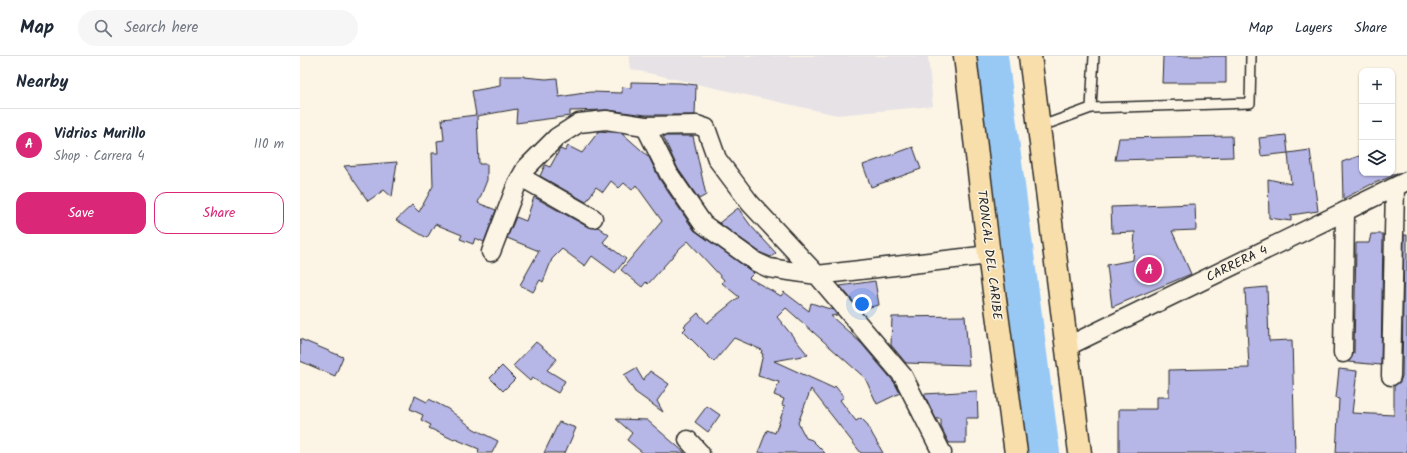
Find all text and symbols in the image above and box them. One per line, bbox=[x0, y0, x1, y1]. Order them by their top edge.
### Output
search box bbox=[78, 10, 358, 46]
text: Map bbox=[20, 13, 54, 43]
text: Search here bbox=[124, 16, 198, 40]
icon: search bbox=[92, 17, 114, 39]
text: Map bbox=[1249, 17, 1273, 39]
text: Layers bbox=[1295, 17, 1333, 39]
text: Share bbox=[1355, 17, 1387, 39]
map controls bbox=[1359, 68, 1395, 176]
button: + bbox=[1359, 68, 1395, 104]
text: Nearby bbox=[16, 69, 68, 96]
button: − bbox=[1359, 104, 1395, 140]
text: Vidrios Murillo bbox=[54, 122, 146, 146]
text: A bbox=[25, 134, 33, 155]
text: 110 m bbox=[254, 134, 284, 155]
button: layers bbox=[1359, 140, 1395, 176]
text: Shop · Carrera 4 bbox=[54, 146, 145, 167]
street label: TRONCAL DEL CARIBE bbox=[971, 189, 1007, 322]
button: Save bbox=[16, 192, 146, 234]
button: Share bbox=[154, 192, 284, 234]
street label: CARRERA 4 bbox=[1203, 240, 1271, 288]
pin: A bbox=[1136, 255, 1162, 285]
your location bbox=[852, 294, 872, 314]

